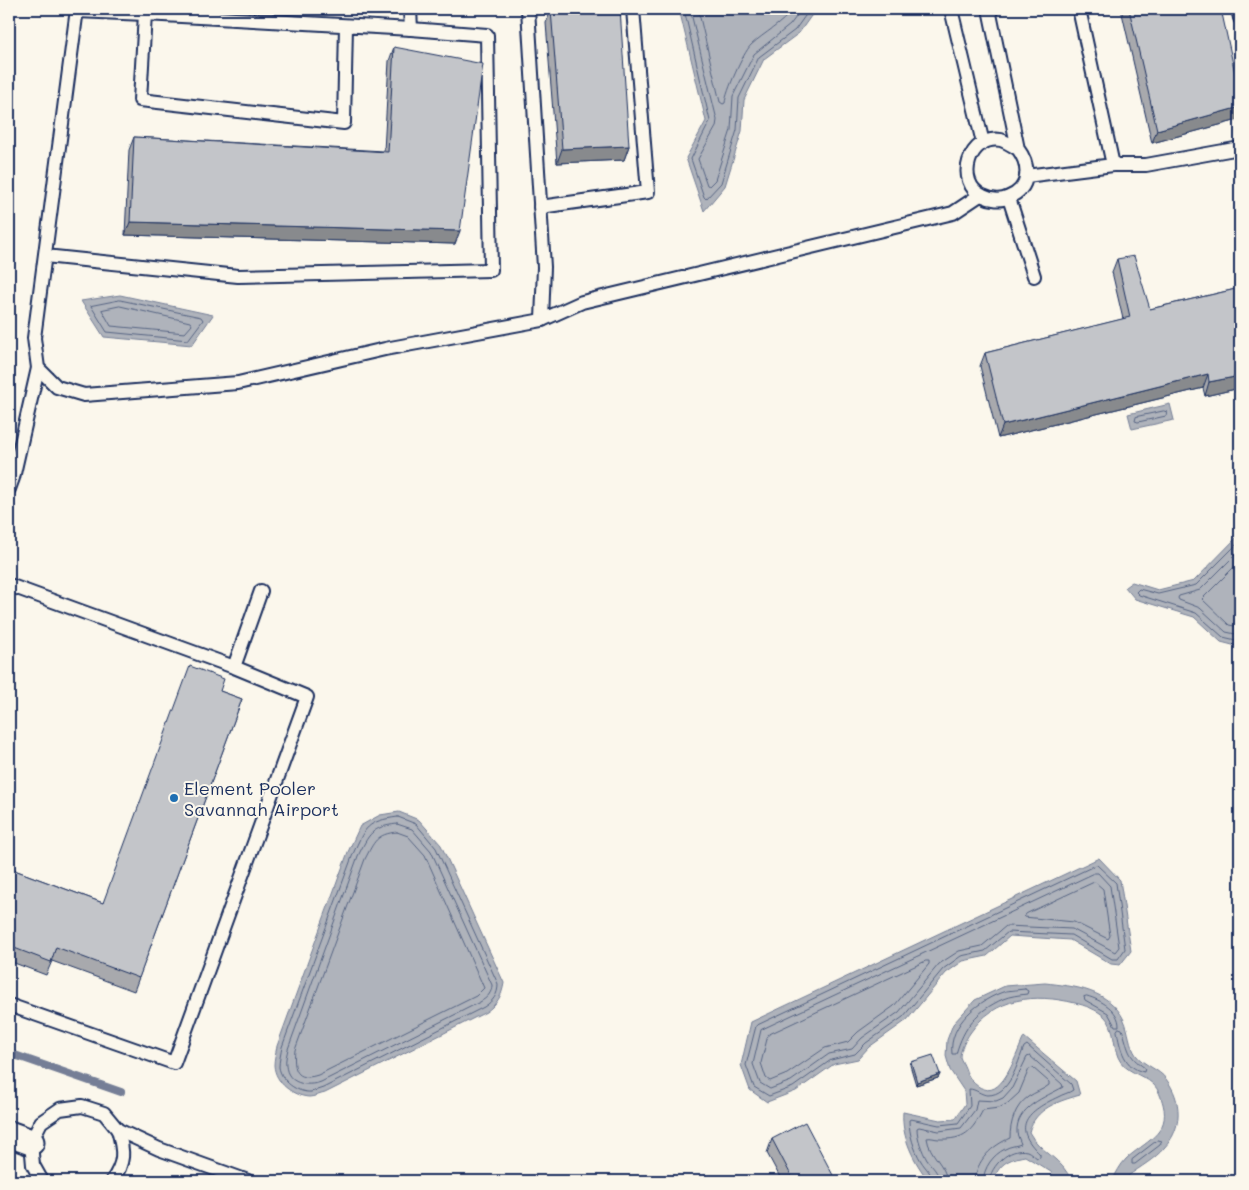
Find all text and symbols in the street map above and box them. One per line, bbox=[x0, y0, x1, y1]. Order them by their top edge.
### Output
place label: Element Pooler Savannah Airport bbox=[184, 776, 339, 821]
marker: Element Pooler Savannah Airport bbox=[168, 792, 180, 804]

